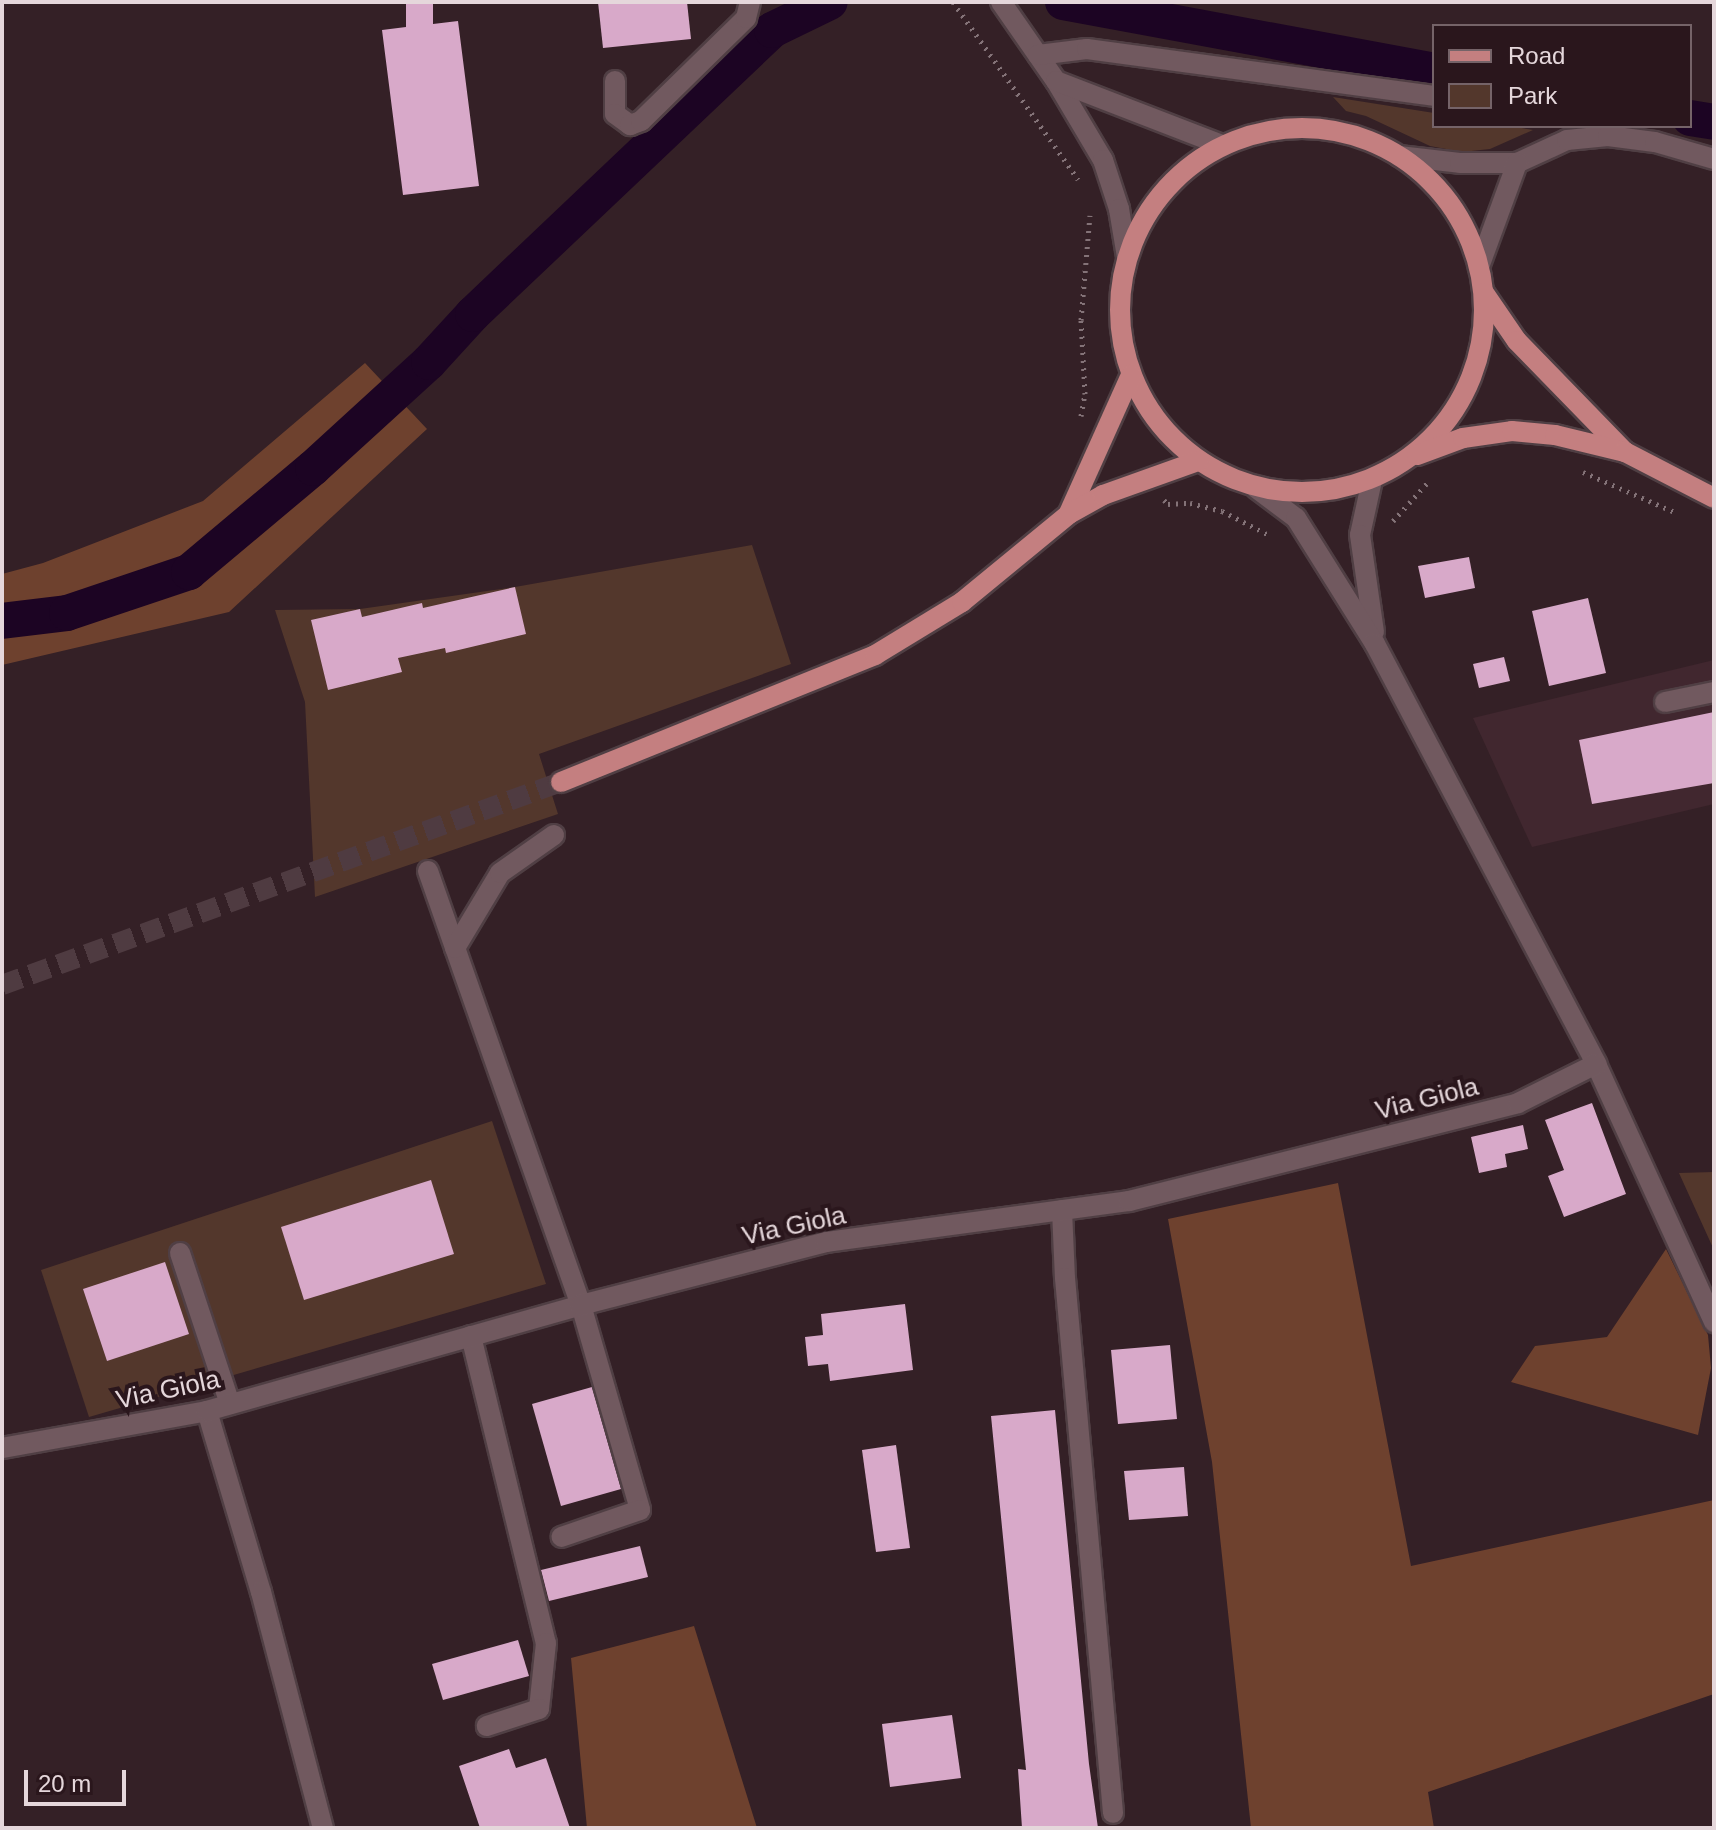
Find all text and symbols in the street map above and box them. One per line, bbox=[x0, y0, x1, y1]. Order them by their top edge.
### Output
legend bbox=[1432, 24, 1692, 128]
text: Road bbox=[1508, 42, 1565, 69]
text: Park bbox=[1508, 82, 1557, 109]
street label: Via Giola bbox=[1372, 1071, 1482, 1127]
street label: Via Giola bbox=[739, 1200, 849, 1252]
street label: Via Giola bbox=[113, 1364, 223, 1416]
scale bar bbox=[28, 1754, 130, 1804]
text: 20 m bbox=[38, 1770, 91, 1797]

